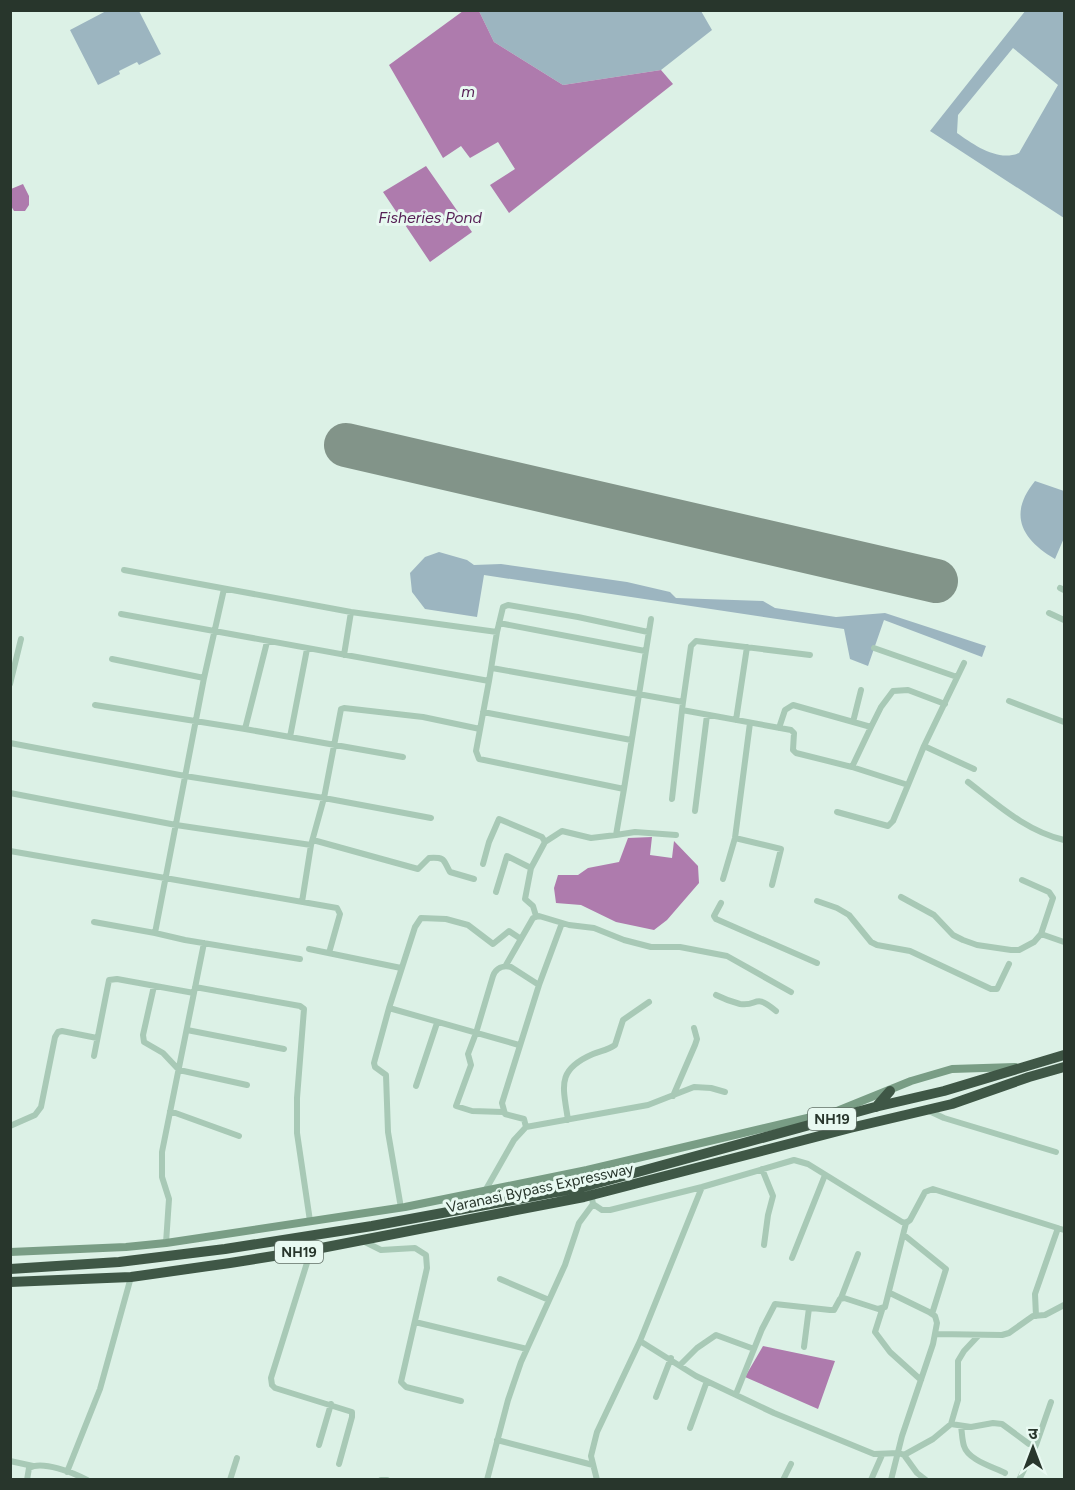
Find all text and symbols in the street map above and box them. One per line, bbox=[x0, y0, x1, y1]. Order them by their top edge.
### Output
water label: m bbox=[461, 82, 475, 101]
water label: Fisheries Pond bbox=[378, 208, 482, 227]
road number: NH19 bbox=[808, 1108, 856, 1130]
street label: Varanasi Bypass Expressway bbox=[445, 1159, 635, 1217]
road number: NH19 bbox=[275, 1241, 323, 1263]
north arrow bbox=[1003, 1418, 1063, 1478]
text: उ bbox=[1028, 1424, 1038, 1443]

